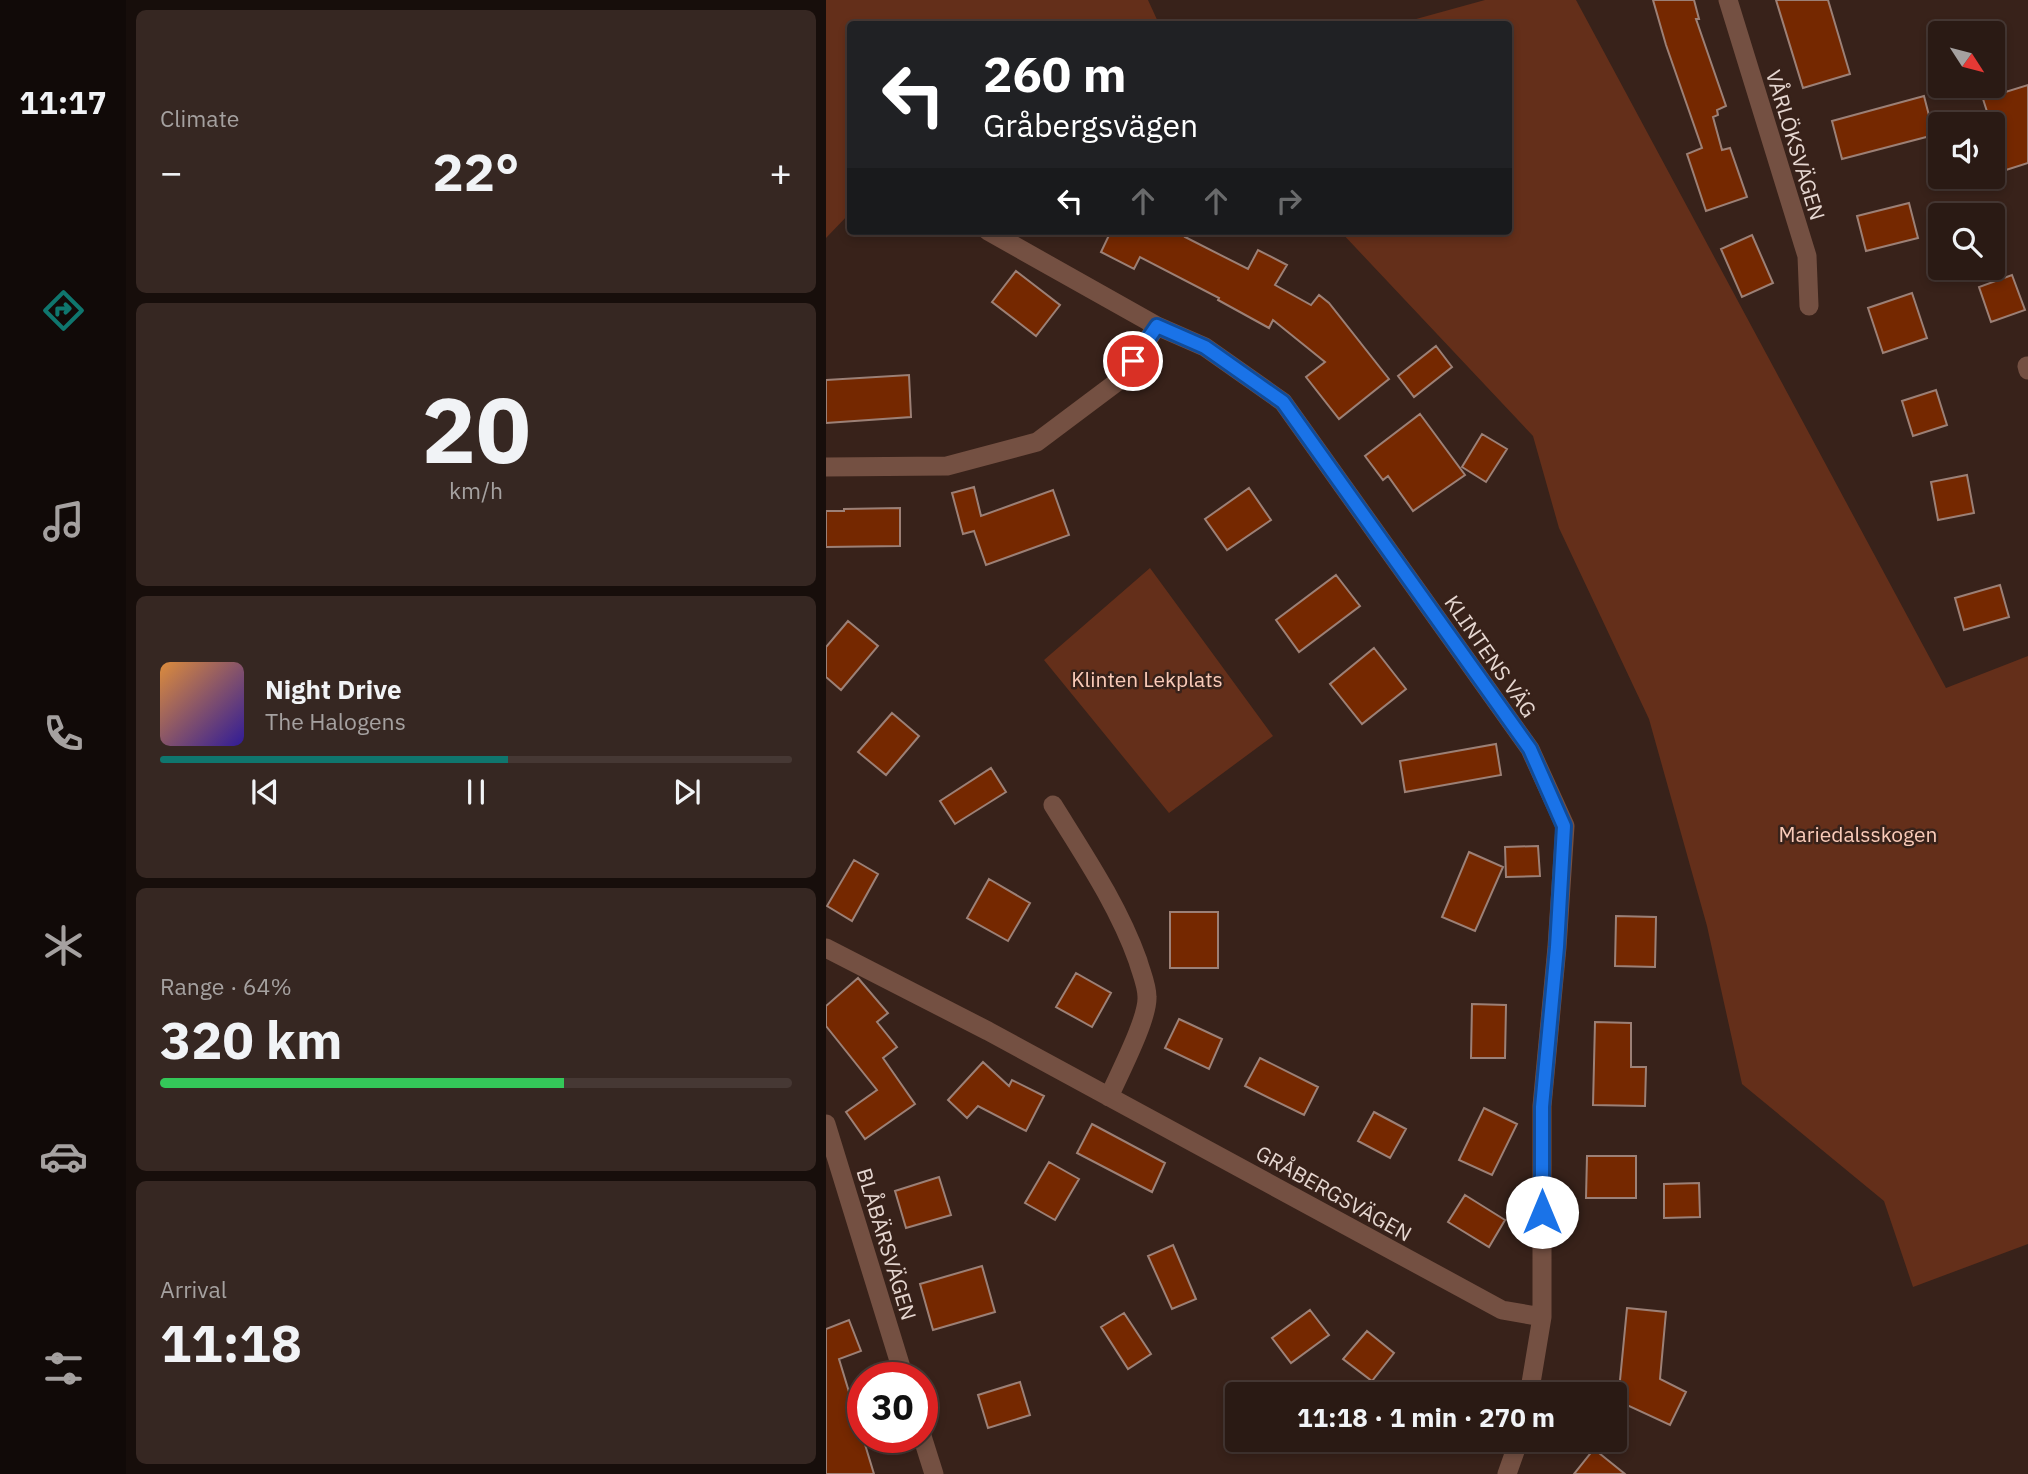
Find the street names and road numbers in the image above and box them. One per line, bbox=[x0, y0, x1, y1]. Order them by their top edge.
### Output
street label: VÅRLÖKSVÄGEN bbox=[1760, 66, 1832, 224]
street label: KLINTENS VÄG bbox=[1439, 589, 1543, 723]
street label: GRÅBERGSVÄGEN bbox=[1251, 1139, 1417, 1247]
street label: BLÅBÄRSVÄGEN bbox=[851, 1165, 923, 1323]

